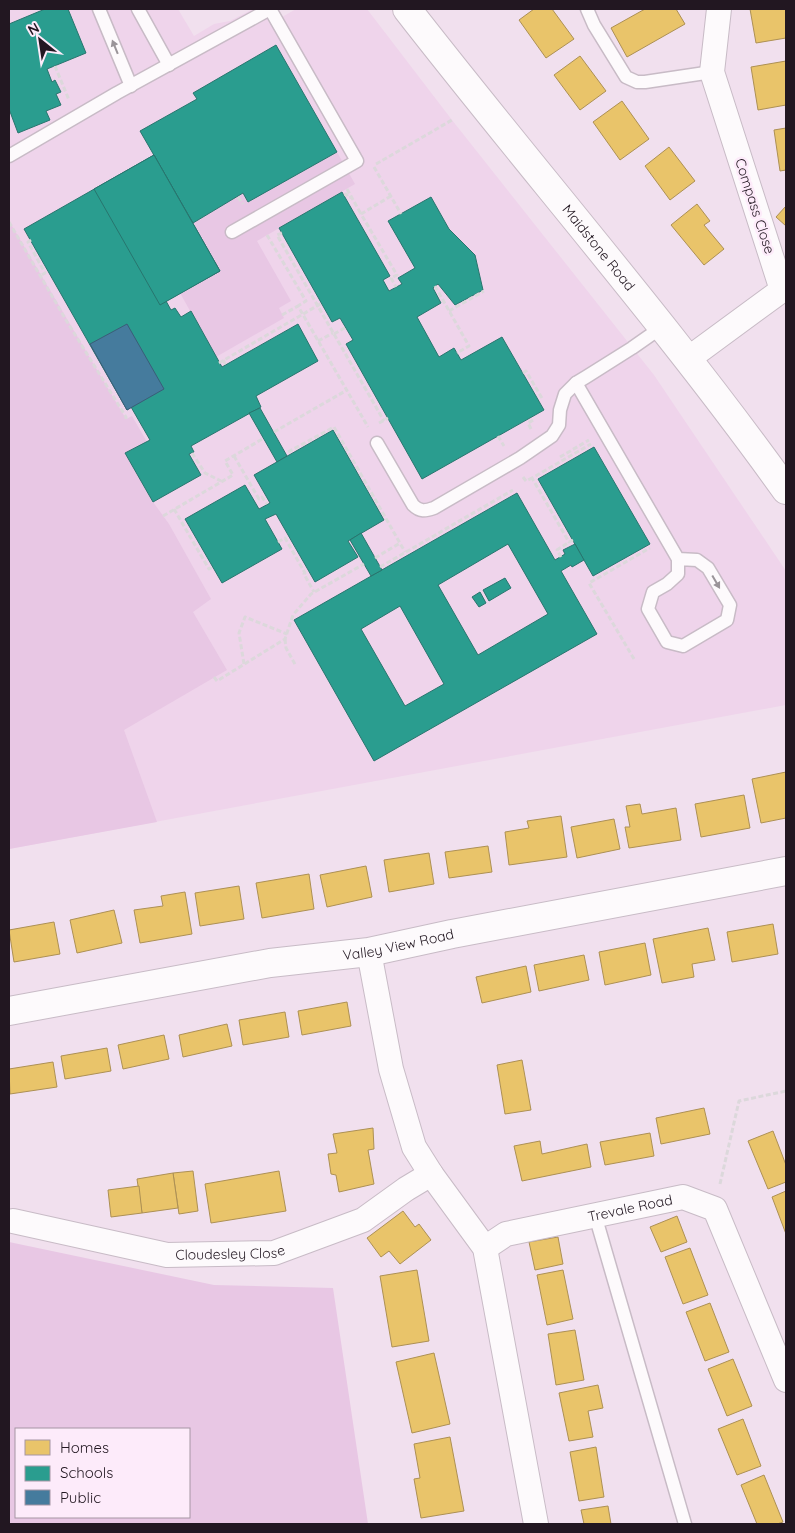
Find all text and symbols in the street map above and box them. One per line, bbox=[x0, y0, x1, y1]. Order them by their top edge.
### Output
north arrow bbox=[15, 15, 65, 65]
text: N bbox=[25, 18, 42, 39]
one-way arrow bbox=[110, 40, 118, 54]
street label: Compass Close bbox=[731, 156, 779, 256]
street label: Maidstone Road bbox=[558, 201, 639, 294]
one-way arrow bbox=[712, 575, 721, 589]
street label: Valley View Road bbox=[342, 925, 455, 964]
street label: Trevale Road bbox=[586, 1190, 674, 1226]
street label: Cloudesley Close bbox=[175, 1241, 288, 1264]
legend bbox=[15, 1428, 190, 1518]
text: Homes bbox=[60, 1438, 109, 1457]
text: Schools bbox=[60, 1463, 113, 1482]
text: Public bbox=[60, 1488, 101, 1507]

